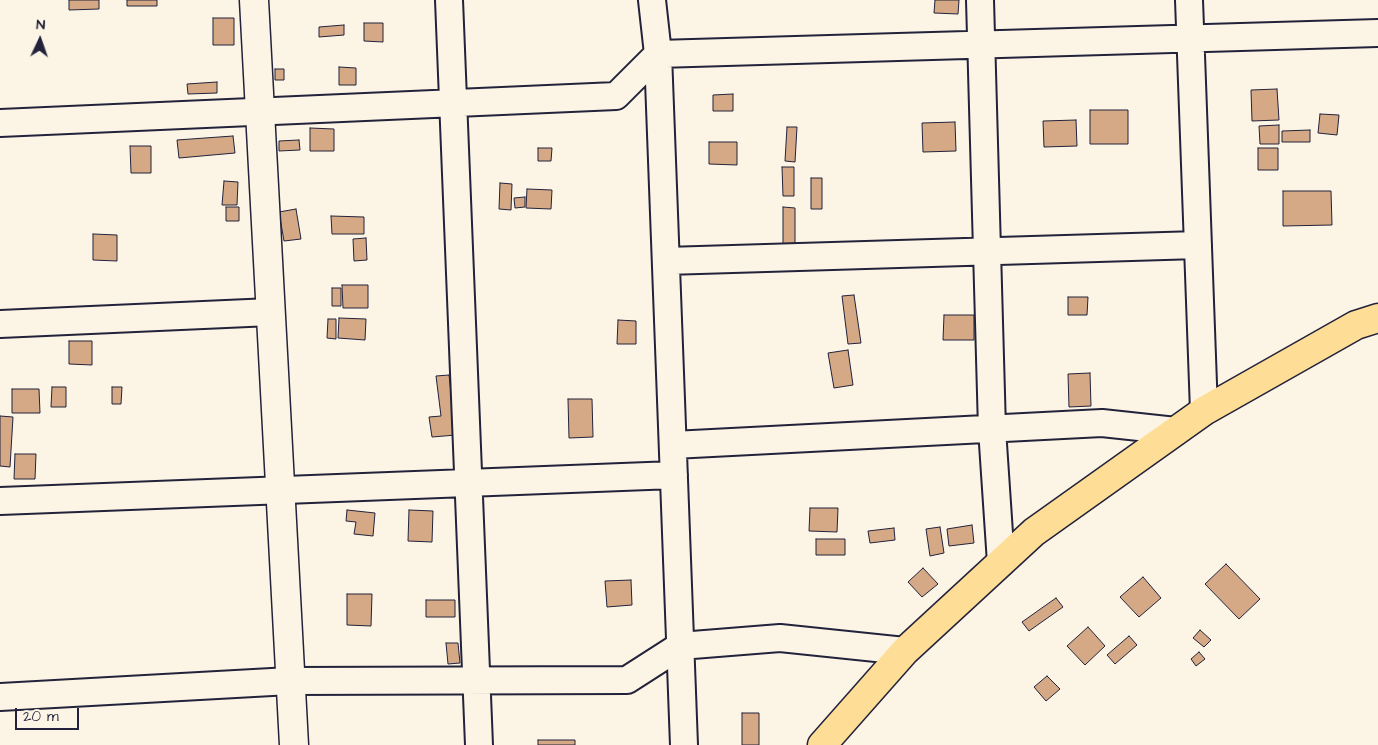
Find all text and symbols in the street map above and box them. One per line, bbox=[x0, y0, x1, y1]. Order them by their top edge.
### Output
north arrow bbox=[15, 15, 65, 65]
text: N bbox=[36, 15, 46, 35]
scale bar bbox=[18, 698, 81, 730]
text: 20 m bbox=[23, 706, 59, 727]

